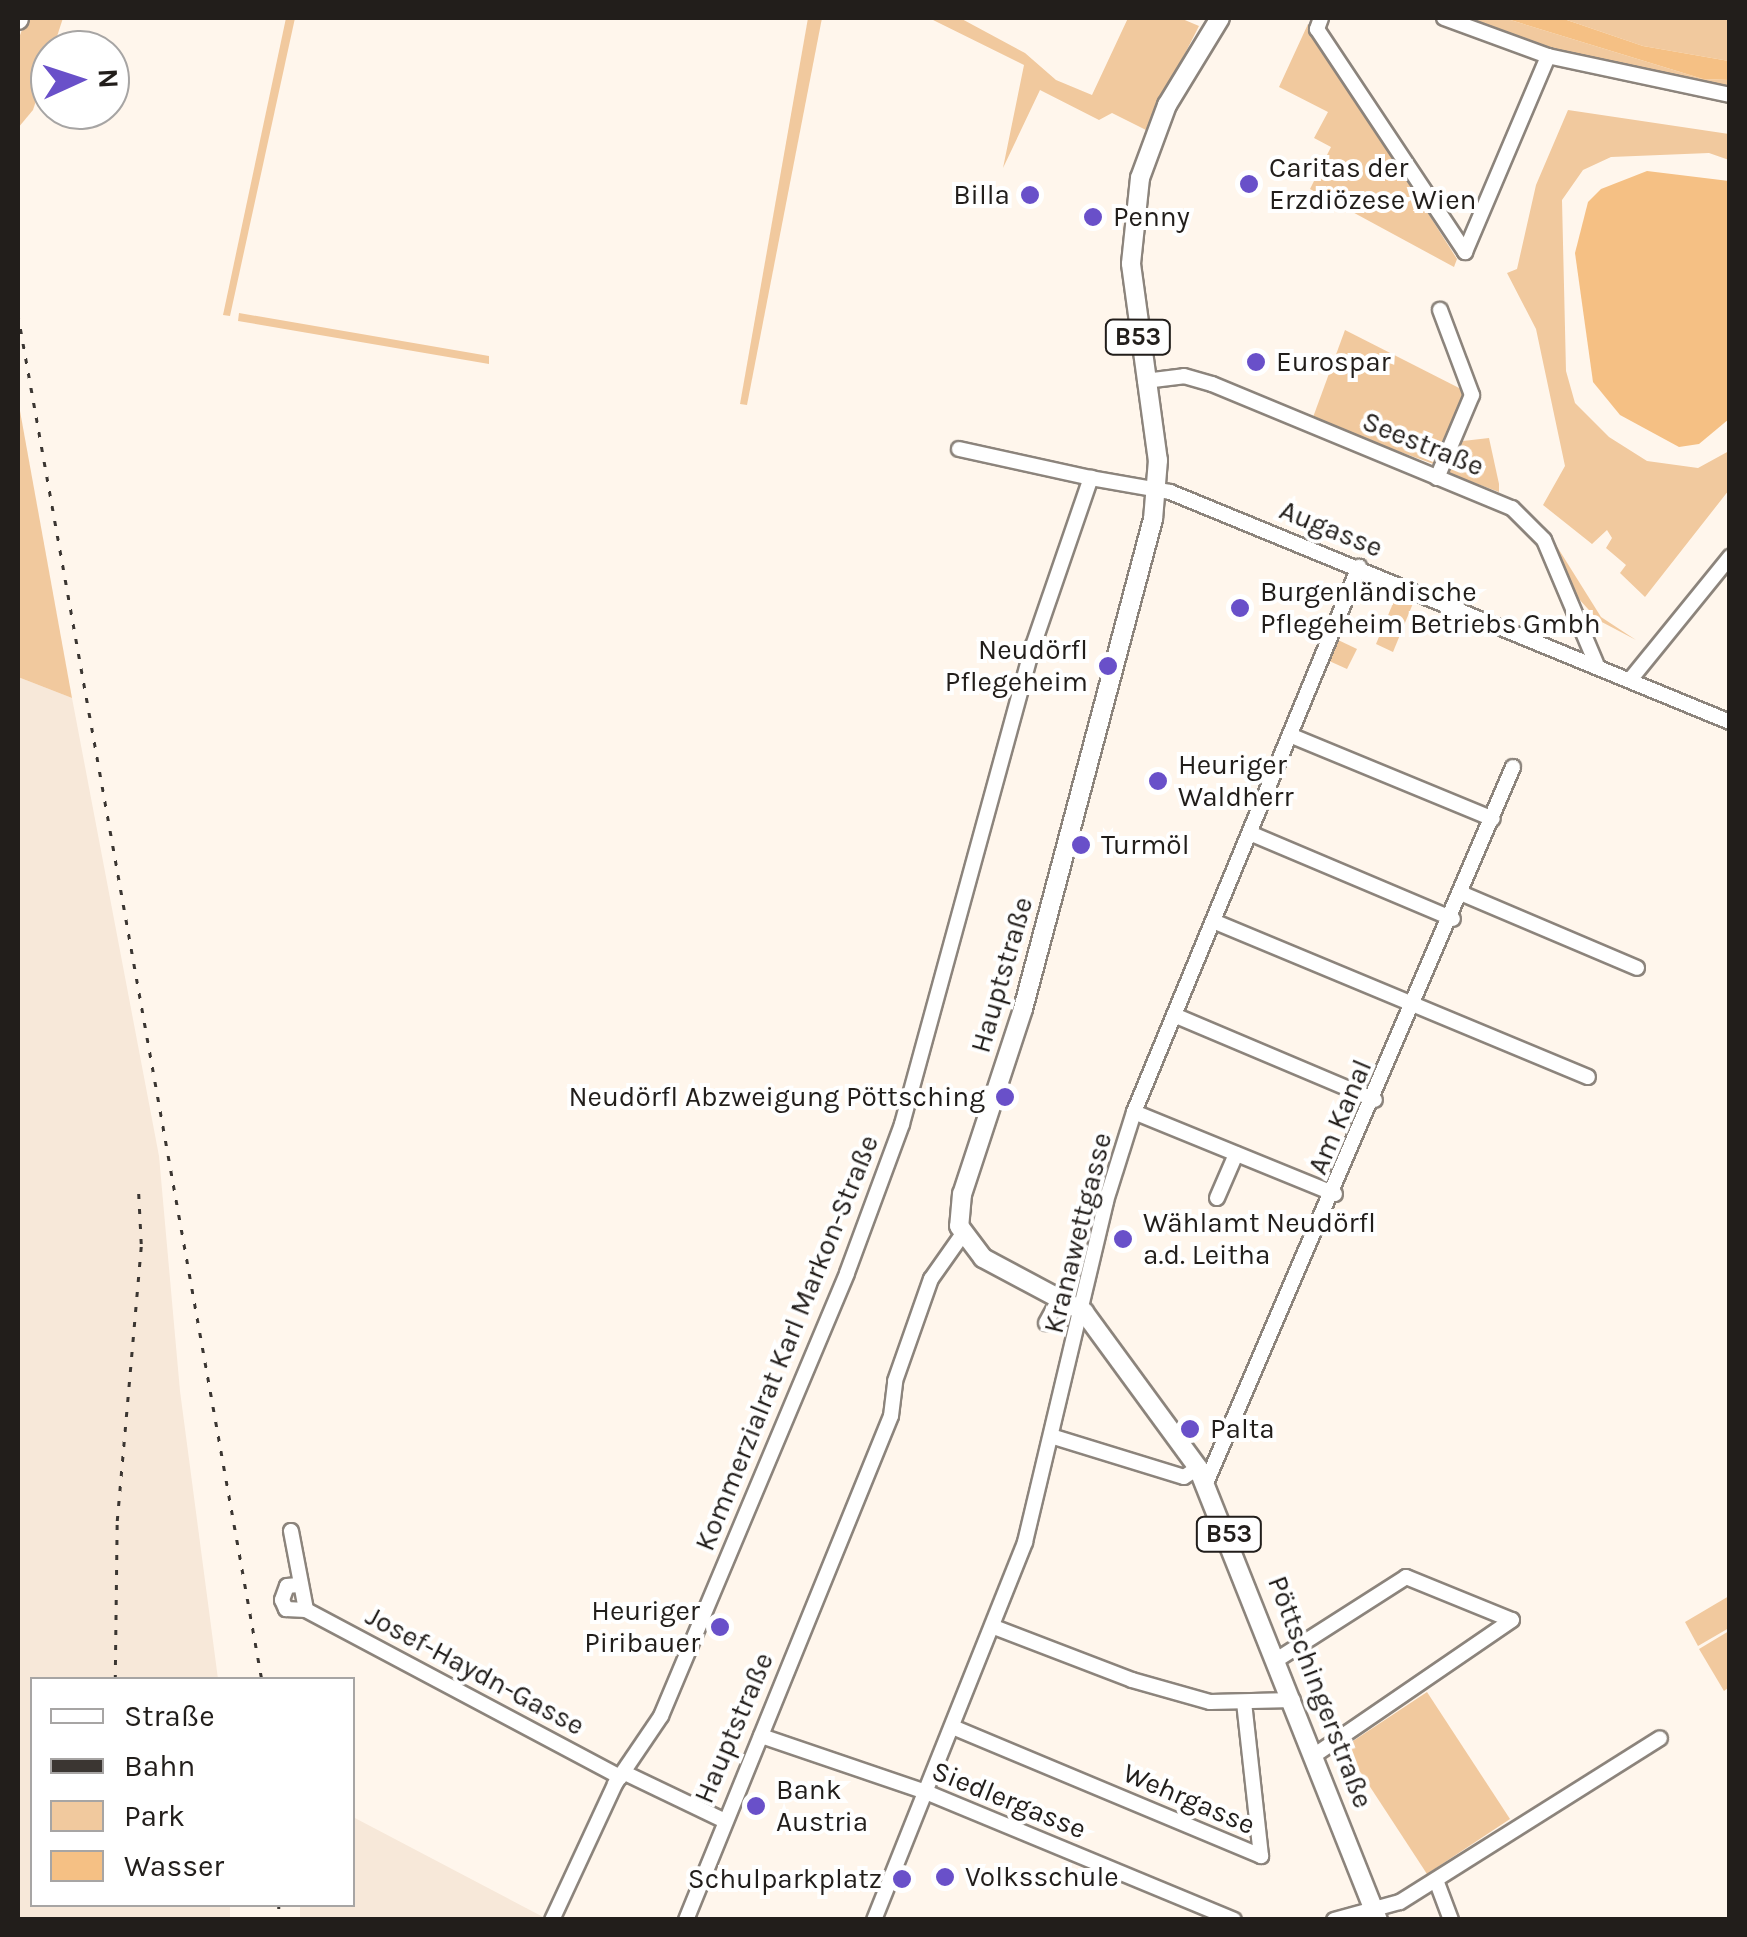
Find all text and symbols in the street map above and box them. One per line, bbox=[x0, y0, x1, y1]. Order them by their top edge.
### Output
north arrow bbox=[30, 30, 130, 130]
text: N bbox=[91, 68, 125, 89]
place label: Caritas der Erzdiözese Wien bbox=[1269, 151, 1476, 217]
marker: Caritas der Erzdiözese Wien bbox=[1238, 173, 1260, 195]
place label: Billa bbox=[953, 178, 1010, 212]
marker: Billa bbox=[1019, 184, 1041, 206]
place label: Penny bbox=[1113, 200, 1190, 234]
marker: Penny bbox=[1082, 206, 1104, 228]
road number: B53 bbox=[1103, 317, 1173, 357]
place label: Eurospar bbox=[1276, 345, 1391, 379]
marker: Eurospar bbox=[1245, 351, 1267, 373]
street label: Seestraße bbox=[1357, 404, 1489, 484]
street label: Augasse bbox=[1275, 493, 1387, 565]
place label: Burgenländische Pflegeheim Betriebs Gmbh bbox=[1260, 575, 1601, 641]
marker: Burgenländische Pflegeheim Betriebs Gmbh bbox=[1229, 597, 1251, 619]
place label: Neudörfl Pflegeheim bbox=[945, 633, 1088, 699]
marker: Neudörfl Pflegeheim bbox=[1097, 655, 1119, 677]
place label: Heuriger Waldherr bbox=[1178, 748, 1293, 814]
marker: Heuriger Waldherr bbox=[1147, 770, 1169, 792]
place label: Turmöl bbox=[1101, 828, 1189, 862]
marker: Turmöl bbox=[1070, 834, 1092, 856]
street label: Hauptstraße bbox=[964, 893, 1040, 1057]
street label: Am Kanal bbox=[1301, 1055, 1379, 1179]
place label: Neudörfl Abzweigung Pöttsching bbox=[568, 1080, 985, 1114]
marker: Neudörfl Abzweigung Pöttsching bbox=[994, 1086, 1016, 1108]
street label: Kranawettgasse bbox=[1037, 1129, 1119, 1337]
street label: Kommerzialrat Karl Markon-Straße bbox=[688, 1130, 886, 1556]
place label: Wählamt Neudörfl a.d. Leitha bbox=[1143, 1206, 1376, 1272]
marker: Wählamt Neudörfl a.d. Leitha bbox=[1112, 1228, 1134, 1250]
place label: Palta bbox=[1210, 1412, 1275, 1446]
marker: Palta bbox=[1179, 1418, 1201, 1440]
road number: B53 bbox=[1194, 1514, 1264, 1554]
street label: Pöttschingerstraße bbox=[1260, 1571, 1380, 1813]
place label: Heuriger Piribauer bbox=[584, 1594, 700, 1660]
street label: Josef-Haydn-Gasse bbox=[360, 1599, 590, 1743]
marker: Heuriger Piribauer bbox=[709, 1616, 731, 1638]
street label: Hauptstraße bbox=[687, 1648, 781, 1808]
legend bbox=[30, 1677, 355, 1907]
text: Straße bbox=[124, 1698, 215, 1734]
text: Bahn bbox=[124, 1748, 195, 1784]
street label: Siedlergasse bbox=[927, 1754, 1091, 1846]
street label: Wehrgasse bbox=[1118, 1756, 1260, 1842]
place label: Bank Austria bbox=[776, 1773, 868, 1839]
marker: Bank Austria bbox=[745, 1795, 767, 1817]
text: Park bbox=[124, 1798, 185, 1834]
text: Wasser bbox=[124, 1848, 224, 1884]
place label: Volksschule bbox=[965, 1860, 1119, 1894]
place label: Schulparkplatz bbox=[688, 1862, 882, 1896]
marker: Volksschule bbox=[934, 1866, 956, 1888]
marker: Schulparkplatz bbox=[891, 1868, 913, 1890]

